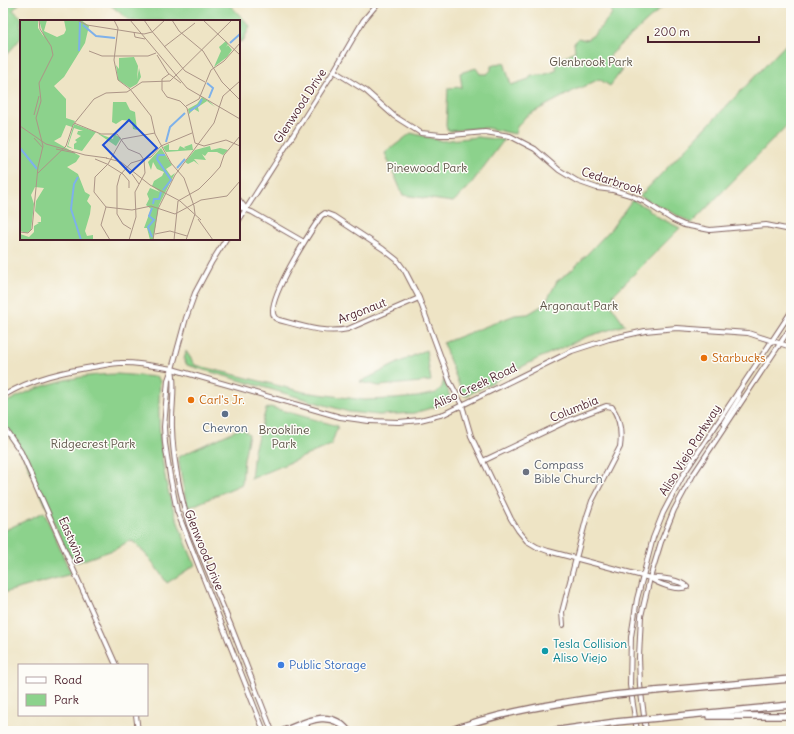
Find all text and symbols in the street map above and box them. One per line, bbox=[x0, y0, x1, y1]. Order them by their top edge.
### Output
scale bar bbox=[648, 18, 759, 44]
inset map bbox=[20, 20, 240, 240]
text: 200 m bbox=[654, 24, 690, 39]
park label: Glenbrook Park bbox=[549, 54, 633, 69]
street label: Glenwood Drive bbox=[270, 66, 329, 146]
park label: Pinewood Park bbox=[387, 160, 467, 175]
street label: Cedarbrook bbox=[579, 164, 645, 198]
street label: Argonaut bbox=[335, 294, 388, 327]
park label: Argonaut Park bbox=[540, 298, 618, 313]
place label: Starbucks bbox=[712, 350, 766, 365]
marker: Starbucks bbox=[699, 353, 709, 363]
street label: Aliso Creek Road bbox=[431, 360, 519, 411]
place label: Carl's Jr. bbox=[199, 392, 245, 407]
street label: Columbia bbox=[547, 392, 600, 425]
marker: Carl's Jr. bbox=[186, 395, 196, 405]
street label: Aliso Viejo Parkway bbox=[655, 401, 724, 498]
marker: Chevron bbox=[220, 409, 230, 419]
place label: Chevron bbox=[202, 420, 248, 435]
park label: Brookline Park bbox=[258, 422, 310, 451]
park label: Ridgecrest Park bbox=[51, 436, 135, 451]
place label: Compass Bible Church bbox=[534, 457, 603, 486]
marker: Compass Bible Church bbox=[521, 467, 531, 477]
street label: Glenwood Drive bbox=[181, 507, 228, 592]
street label: Eastwing bbox=[56, 514, 89, 565]
place label: Tesla Collision Aliso Viejo bbox=[553, 636, 627, 665]
marker: Tesla Collision Aliso Viejo bbox=[540, 646, 550, 656]
place label: Public Storage bbox=[289, 657, 366, 672]
marker: Public Storage bbox=[276, 660, 286, 670]
legend bbox=[18, 664, 148, 716]
text: Road bbox=[54, 672, 82, 687]
text: Park bbox=[54, 692, 79, 707]

